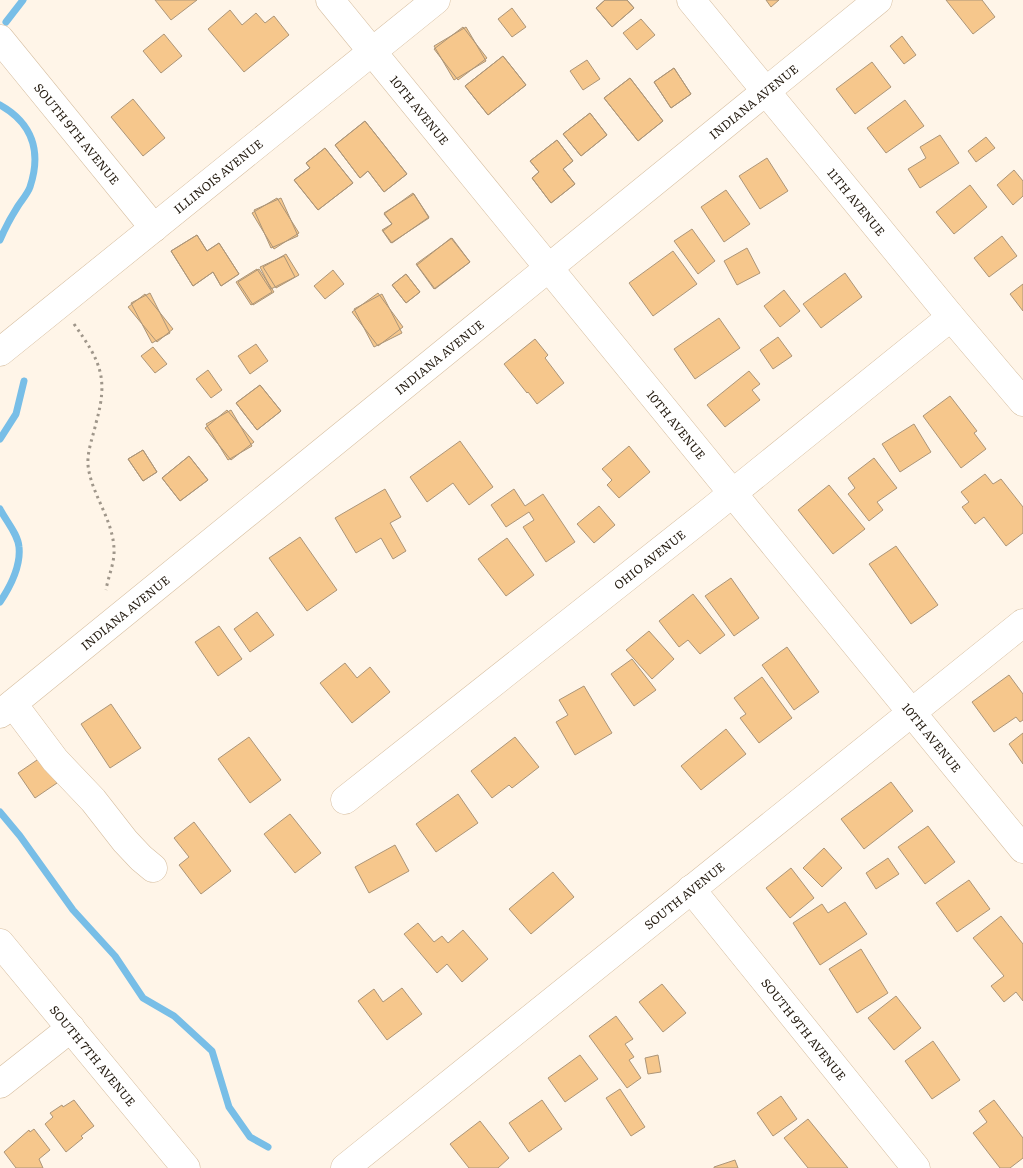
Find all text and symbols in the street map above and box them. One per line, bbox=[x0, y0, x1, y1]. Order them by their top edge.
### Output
street label: INDIANA AVENUE bbox=[705, 59, 802, 143]
street label: 10TH AVENUE bbox=[386, 72, 454, 149]
street label: SOUTH 9TH AVENUE bbox=[30, 79, 124, 189]
street label: ILLINOIS AVENUE bbox=[169, 134, 267, 218]
street label: 11TH AVENUE bbox=[823, 164, 890, 240]
street label: INDIANA AVENUE bbox=[391, 315, 488, 399]
street label: 10TH AVENUE bbox=[643, 386, 710, 463]
street label: OHIO AVENUE bbox=[610, 525, 689, 593]
street label: INDIANA AVENUE bbox=[77, 571, 174, 654]
street label: 10TH AVENUE bbox=[898, 699, 966, 776]
street label: SOUTH AVENUE bbox=[640, 857, 728, 933]
street label: SOUTH 9TH AVENUE bbox=[757, 974, 851, 1084]
street label: SOUTH 7TH AVENUE bbox=[46, 1001, 140, 1110]

